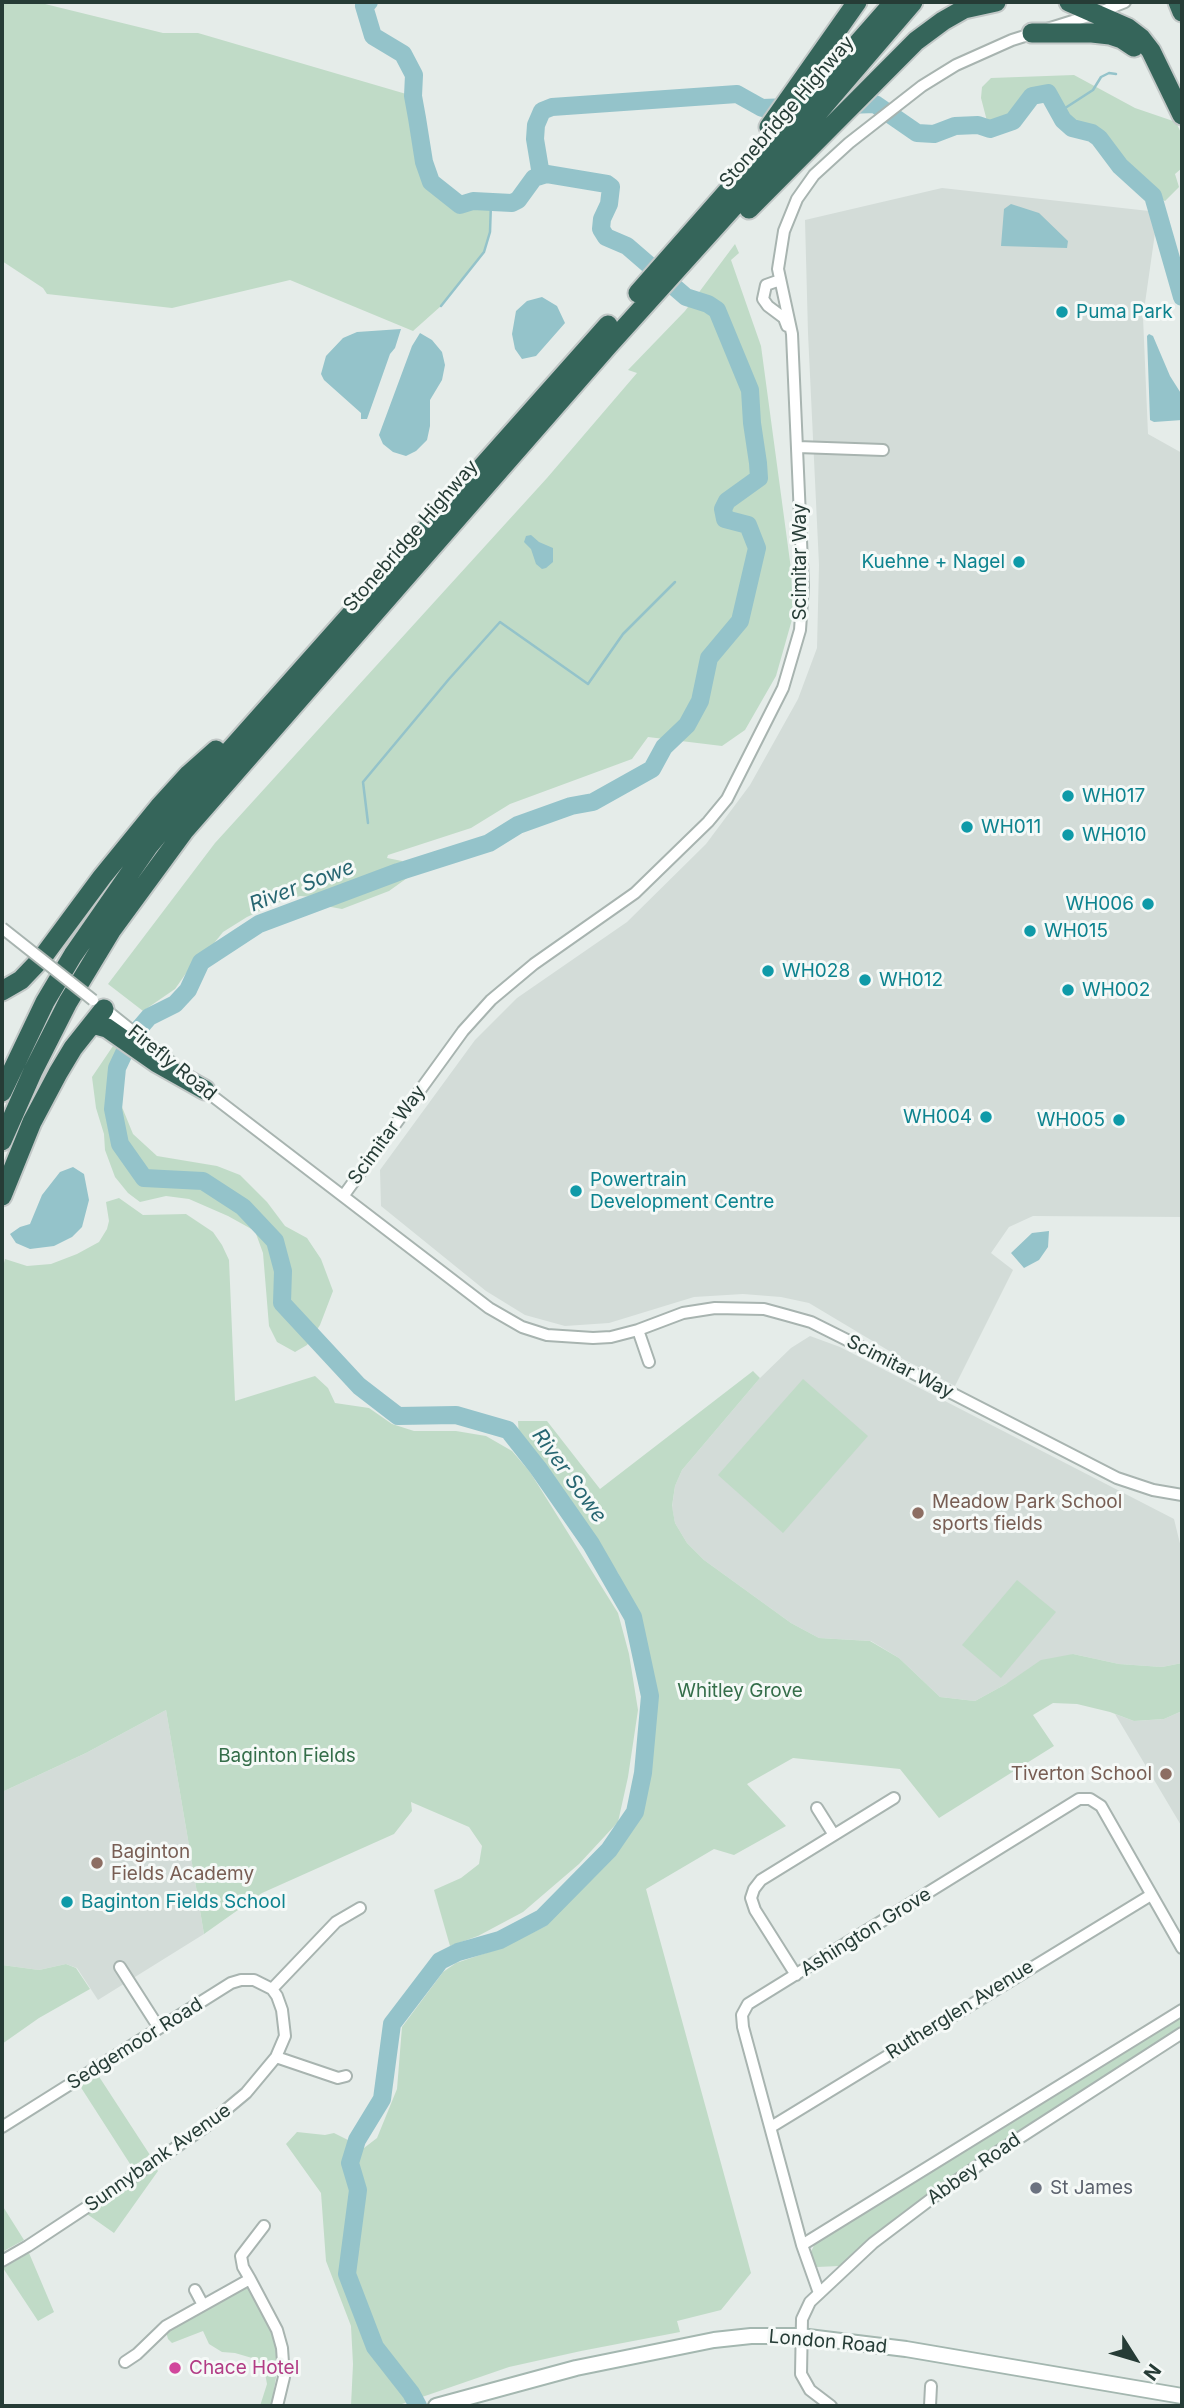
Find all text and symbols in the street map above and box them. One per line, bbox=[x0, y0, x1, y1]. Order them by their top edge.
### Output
street label: Stonebridge Highway bbox=[715, 31, 859, 193]
place label: Puma Park bbox=[1076, 301, 1173, 323]
marker: Puma Park bbox=[1054, 304, 1070, 320]
street label: Stonebridge Highway bbox=[339, 455, 483, 617]
street label: Scimitar Way bbox=[789, 503, 811, 621]
place label: Kuehne + Nagel bbox=[861, 551, 1005, 573]
marker: Kuehne + Nagel bbox=[1011, 554, 1027, 570]
place label: WH017 bbox=[1082, 785, 1145, 807]
marker: WH017 bbox=[1060, 788, 1076, 804]
place label: WH011 bbox=[981, 816, 1041, 838]
marker: WH011 bbox=[959, 819, 975, 835]
place label: WH010 bbox=[1082, 824, 1147, 846]
marker: WH010 bbox=[1060, 827, 1076, 843]
water label: River Sowe bbox=[246, 854, 358, 918]
place label: WH006 bbox=[1065, 893, 1134, 915]
marker: WH006 bbox=[1140, 896, 1156, 912]
place label: WH015 bbox=[1044, 920, 1108, 942]
marker: WH015 bbox=[1022, 923, 1038, 939]
place label: WH028 bbox=[782, 960, 850, 982]
marker: WH028 bbox=[760, 963, 776, 979]
place label: WH012 bbox=[879, 969, 943, 991]
marker: WH012 bbox=[857, 972, 873, 988]
place label: WH002 bbox=[1082, 979, 1150, 1001]
marker: WH002 bbox=[1060, 982, 1076, 998]
street label: Firefly Road bbox=[123, 1020, 221, 1106]
street label: Scimitar Way bbox=[343, 1081, 431, 1189]
place label: WH004 bbox=[903, 1106, 972, 1128]
marker: WH004 bbox=[978, 1109, 994, 1125]
place label: WH005 bbox=[1037, 1109, 1105, 1131]
marker: WH005 bbox=[1111, 1112, 1127, 1128]
place label: Powertrain Development Centre bbox=[590, 1169, 774, 1213]
marker: Powertrain Development Centre bbox=[568, 1183, 584, 1199]
street label: Scimitar Way bbox=[843, 1330, 957, 1404]
water label: River Sowe bbox=[526, 1424, 612, 1528]
place label: Meadow Park School sports fields bbox=[932, 1491, 1122, 1535]
marker: Meadow Park School sports fields bbox=[910, 1505, 926, 1521]
park label: Whitley Grove bbox=[677, 1680, 803, 1702]
park label: Baginton Fields bbox=[218, 1745, 356, 1767]
place label: Tiverton School bbox=[1011, 1763, 1152, 1785]
marker: Tiverton School bbox=[1158, 1766, 1174, 1782]
place label: Baginton Fields Academy bbox=[111, 1841, 254, 1885]
marker: Baginton Fields Academy bbox=[89, 1855, 105, 1871]
street label: Ashington Grove bbox=[797, 1883, 935, 1981]
place label: Baginton Fields School bbox=[81, 1891, 286, 1913]
marker: Baginton Fields School bbox=[59, 1894, 75, 1910]
street label: Rutherglen Avenue bbox=[882, 1955, 1038, 2065]
street label: Sedgemoor Road bbox=[63, 1993, 207, 2095]
street label: Sunnybank Avenue bbox=[81, 2099, 235, 2217]
street label: Abbey Road bbox=[923, 2128, 1025, 2210]
place label: St James bbox=[1050, 2177, 1133, 2199]
marker: St James bbox=[1028, 2180, 1044, 2196]
north arrow bbox=[1100, 2324, 1170, 2394]
street label: London Road bbox=[768, 2325, 888, 2359]
place label: Chace Hotel bbox=[189, 2357, 299, 2379]
text: N bbox=[1139, 2359, 1166, 2385]
marker: Chace Hotel bbox=[167, 2360, 183, 2376]

